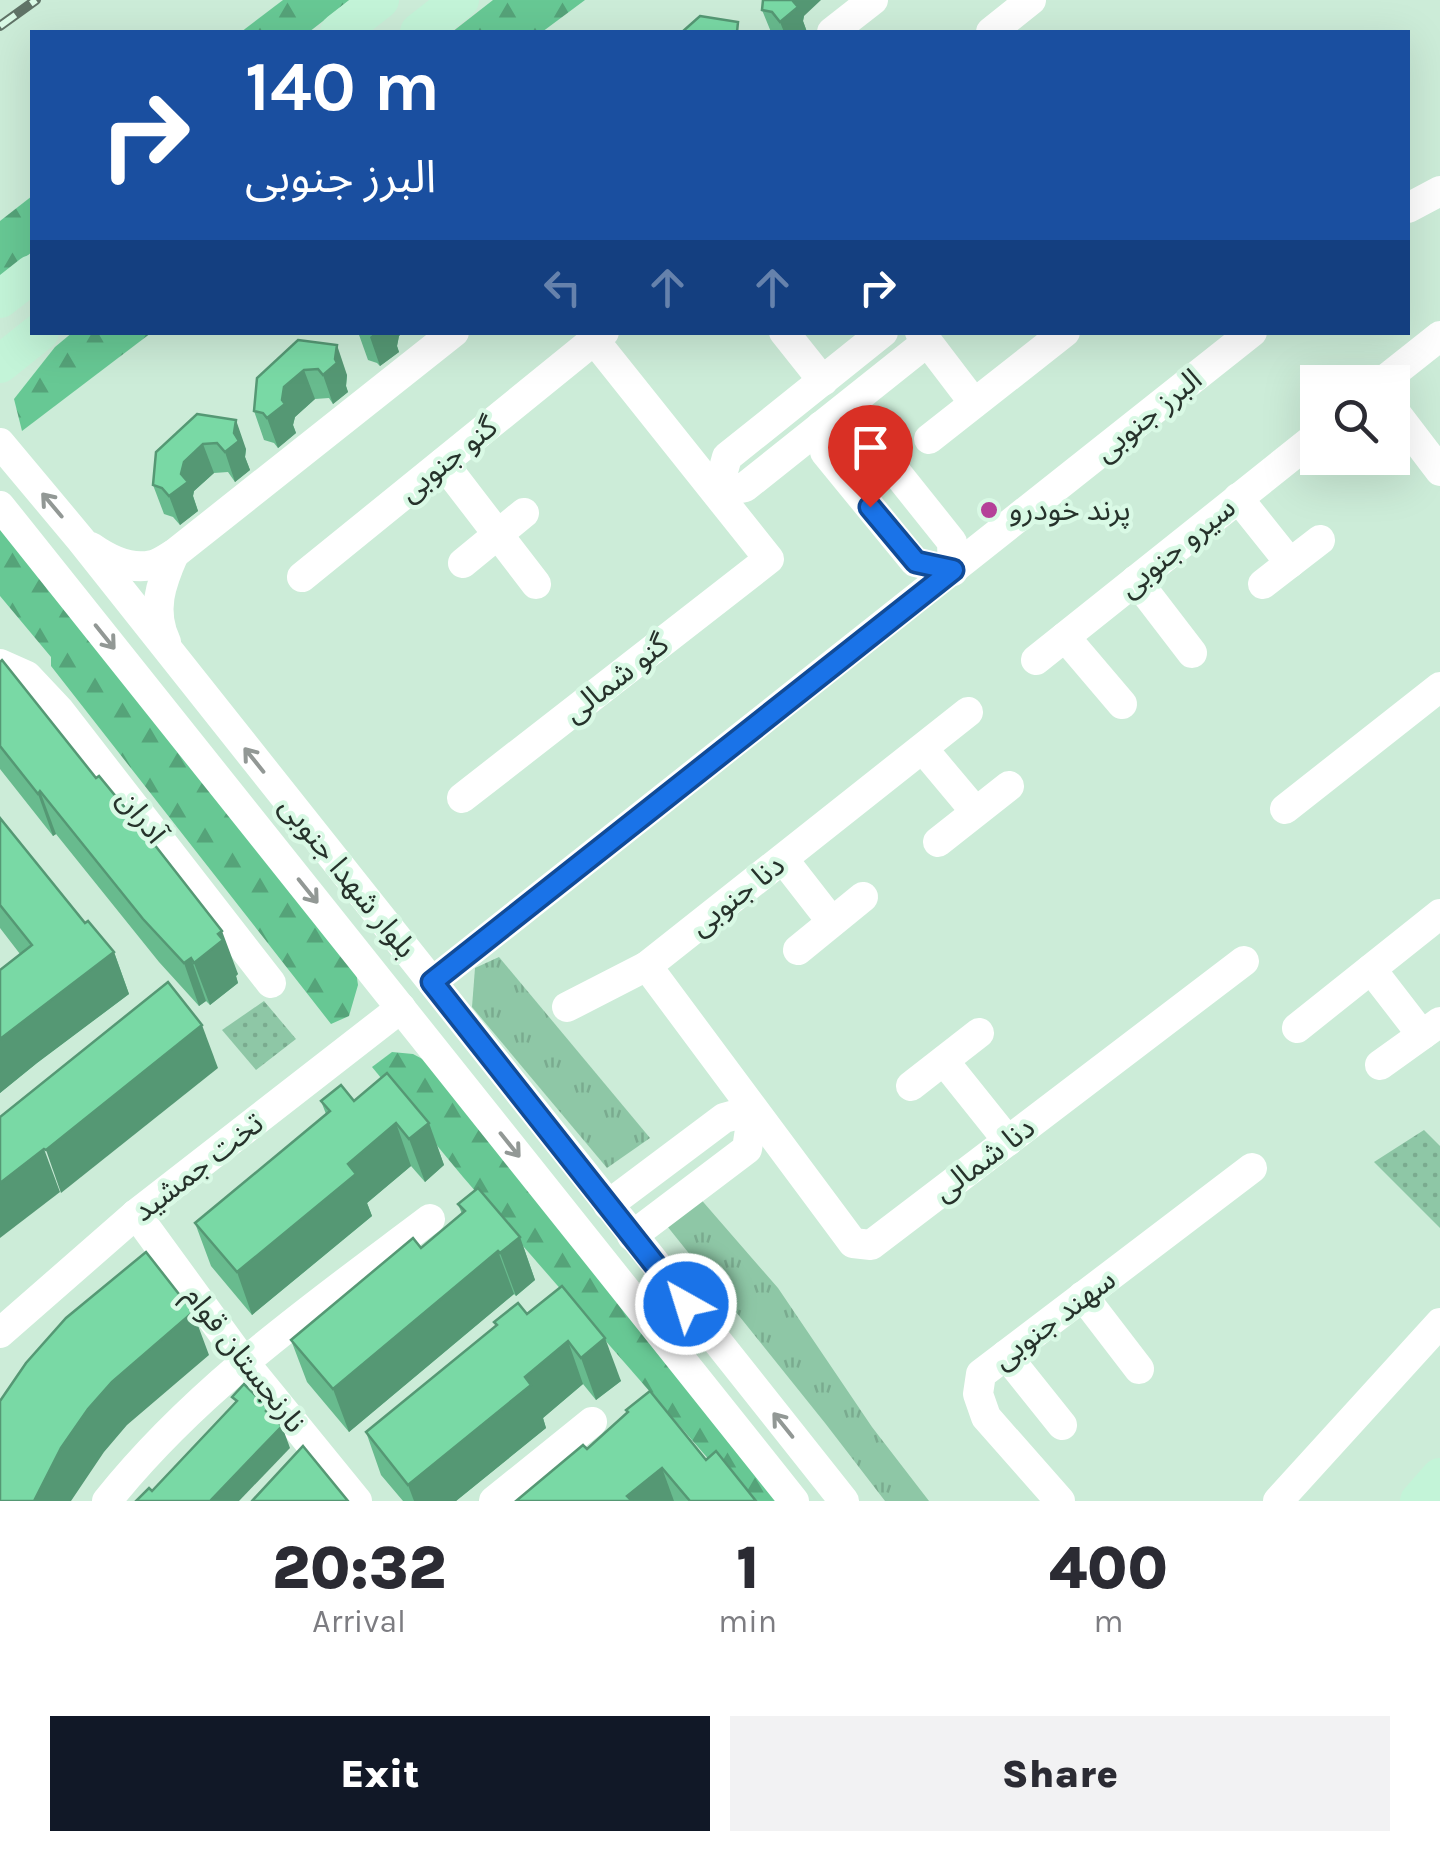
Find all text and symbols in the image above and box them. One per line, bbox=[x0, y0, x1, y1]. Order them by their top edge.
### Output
text: 140 m bbox=[245, 46, 440, 128]
icon: right bbox=[80, 70, 210, 200]
text: البرز جنوبی bbox=[245, 151, 436, 203]
icon: left bbox=[535, 260, 590, 315]
icon: ahead bbox=[640, 260, 695, 315]
icon: ahead bbox=[745, 260, 800, 315]
icon: right bbox=[850, 260, 905, 315]
street label: البرز جنوبی bbox=[1087, 361, 1209, 469]
map controls bbox=[1300, 365, 1410, 475]
button: search bbox=[1300, 365, 1410, 475]
pin bbox=[828, 405, 913, 508]
street label: گنو جنوبی bbox=[392, 408, 505, 510]
icon: arrive bbox=[843, 420, 898, 475]
street label: سیرو جنوبی bbox=[1112, 489, 1242, 605]
place label: پرند خودرو bbox=[1009, 492, 1131, 529]
one-way arrow bbox=[41, 493, 63, 519]
marker: پرند خودرو bbox=[978, 499, 1000, 521]
one-way arrow bbox=[94, 624, 116, 650]
street label: گنو شمالی bbox=[556, 625, 676, 730]
one-way arrow bbox=[243, 747, 265, 773]
street label: آدران bbox=[110, 782, 175, 851]
street label: بلوار شهدا جنوبی bbox=[272, 789, 424, 965]
street label: دنا جنوبی bbox=[682, 847, 792, 943]
one-way arrow bbox=[297, 877, 318, 904]
street label: تخت جمشید bbox=[126, 1105, 270, 1229]
street label: دنا شمالی bbox=[926, 1109, 1042, 1209]
one-way arrow bbox=[500, 1131, 521, 1158]
position arrow bbox=[634, 1252, 738, 1356]
street label: سهند جنوبی bbox=[986, 1261, 1122, 1377]
street label: نارنجستان قوام bbox=[173, 1278, 313, 1442]
one-way arrow bbox=[773, 1412, 794, 1439]
text: 20:32 bbox=[272, 1533, 446, 1603]
text: 1 bbox=[736, 1533, 759, 1603]
text: 400 bbox=[1049, 1533, 1168, 1603]
text: Arrival bbox=[312, 1603, 406, 1640]
text: min bbox=[718, 1603, 777, 1640]
text: m bbox=[1094, 1603, 1123, 1640]
button: Exit bbox=[50, 1716, 710, 1831]
button: Share bbox=[730, 1716, 1390, 1831]

